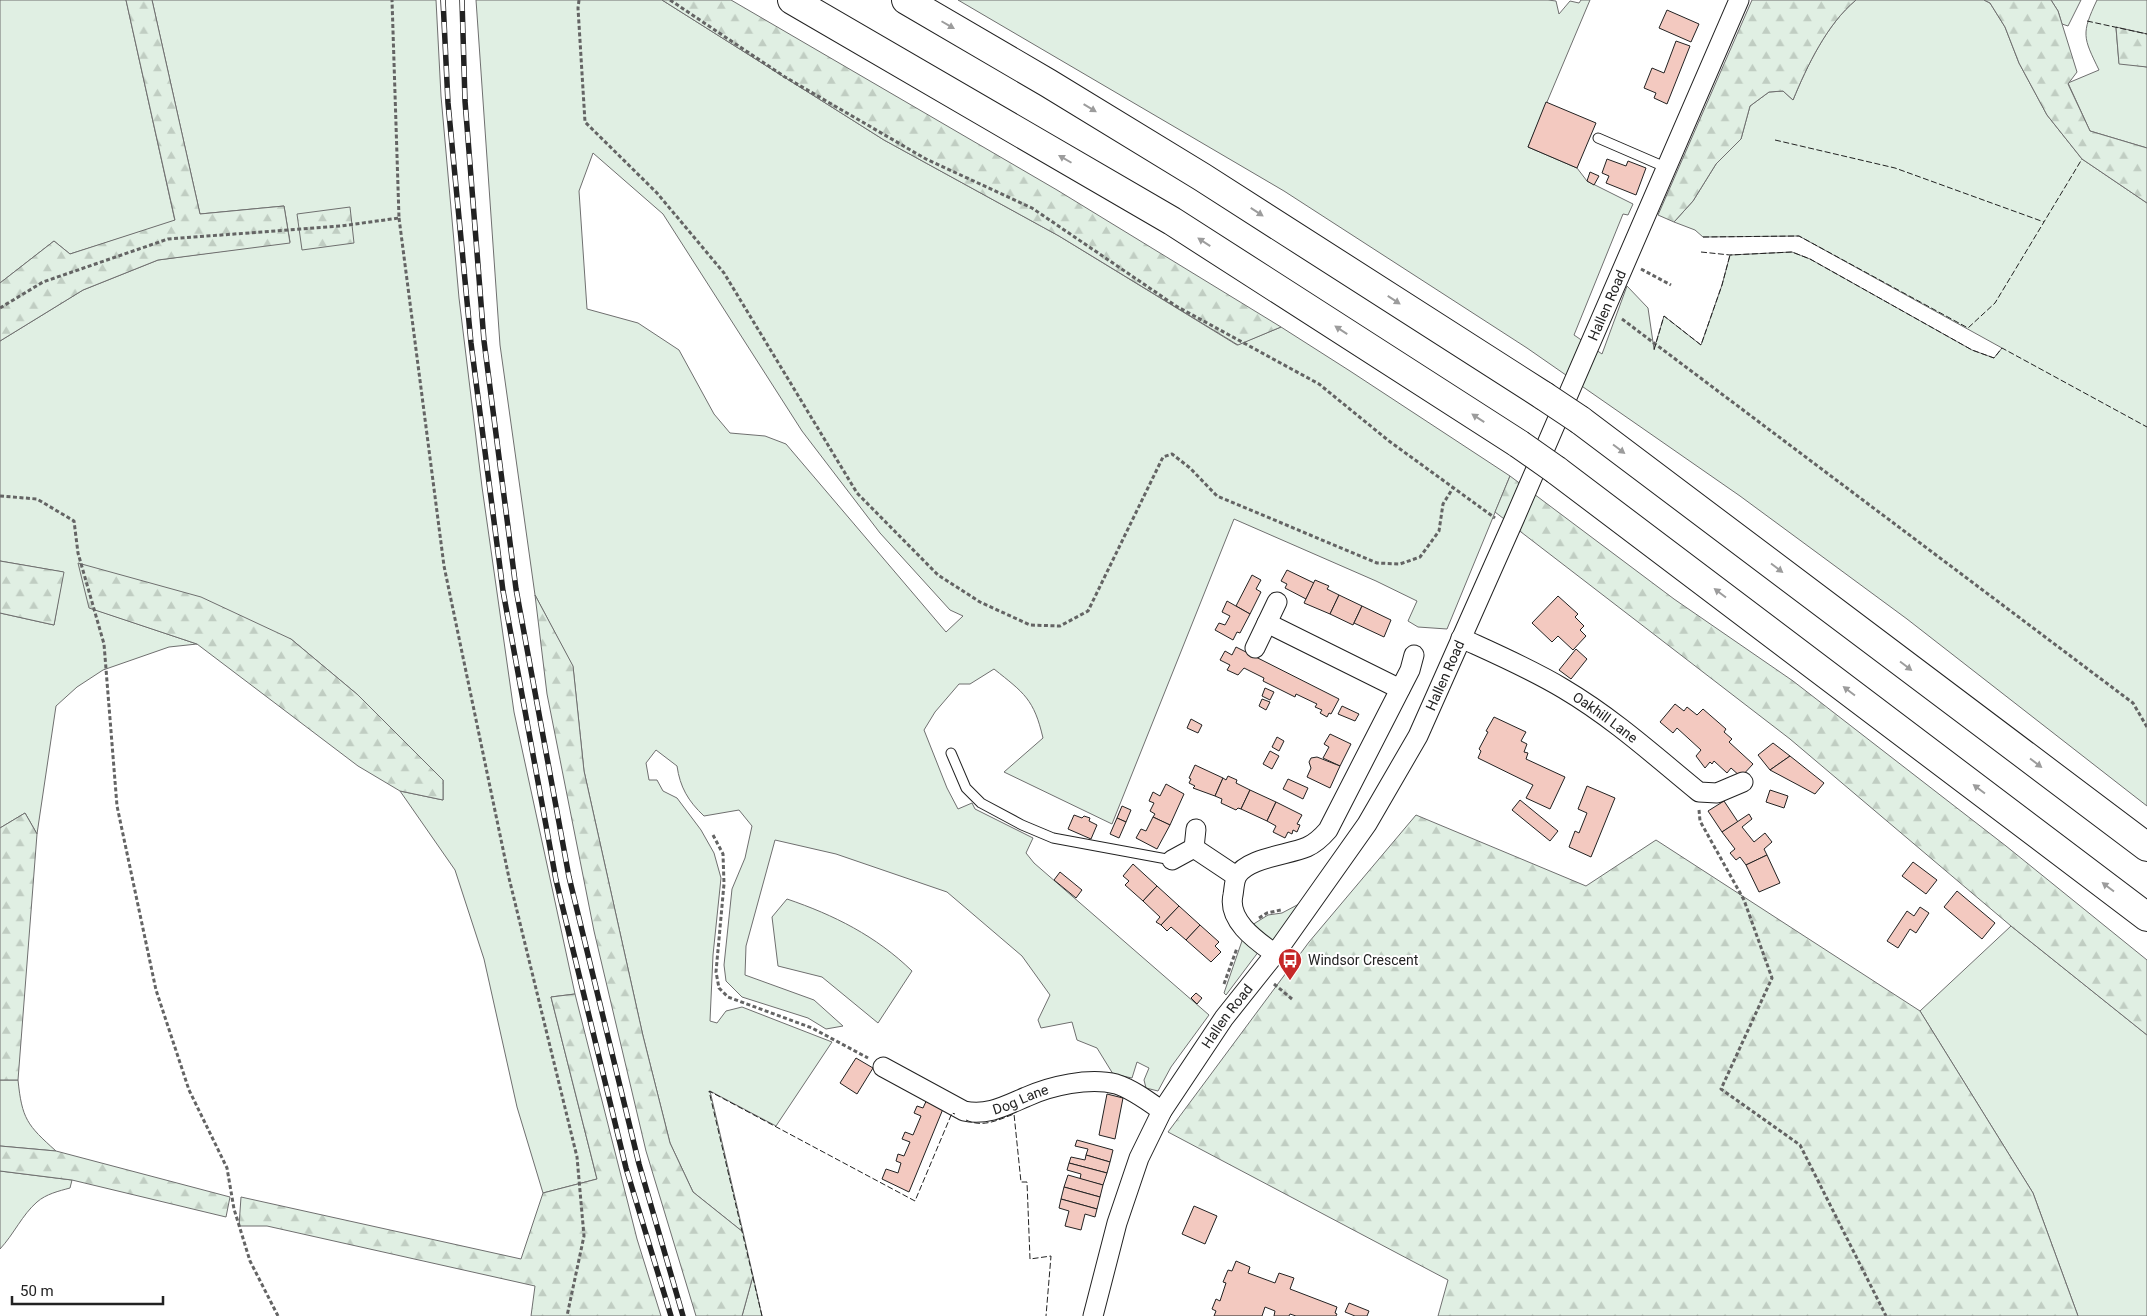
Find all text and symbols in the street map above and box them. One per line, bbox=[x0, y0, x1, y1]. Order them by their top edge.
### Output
one-way arrow bbox=[941, 20, 954, 29]
one-way arrow bbox=[1083, 104, 1096, 113]
one-way arrow bbox=[1058, 154, 1071, 163]
one-way arrow bbox=[1251, 208, 1264, 217]
one-way arrow bbox=[1198, 237, 1211, 246]
street label: Hallen Road bbox=[1585, 267, 1629, 343]
one-way arrow bbox=[1388, 295, 1401, 305]
one-way arrow bbox=[1334, 325, 1348, 334]
one-way arrow bbox=[1471, 413, 1484, 422]
one-way arrow bbox=[1612, 444, 1625, 455]
one-way arrow bbox=[1770, 563, 1784, 573]
one-way arrow bbox=[1714, 588, 1727, 599]
street label: Hallen Road bbox=[1422, 638, 1468, 713]
one-way arrow bbox=[1899, 661, 1913, 671]
one-way arrow bbox=[1843, 686, 1856, 697]
street label: Oakhill Lane bbox=[1570, 688, 1641, 746]
one-way arrow bbox=[2029, 758, 2042, 769]
one-way arrow bbox=[1973, 784, 1986, 795]
one-way arrow bbox=[2102, 882, 2115, 893]
bus stop icon: Windsor Crescent bbox=[1277, 947, 1303, 981]
place label: Windsor Crescent bbox=[1308, 952, 1419, 968]
street label: Hallen Road bbox=[1198, 981, 1256, 1051]
street label: Dog Lane bbox=[991, 1081, 1050, 1118]
scale bar bbox=[12, 1274, 164, 1306]
text: 50 m bbox=[20, 1282, 54, 1300]

